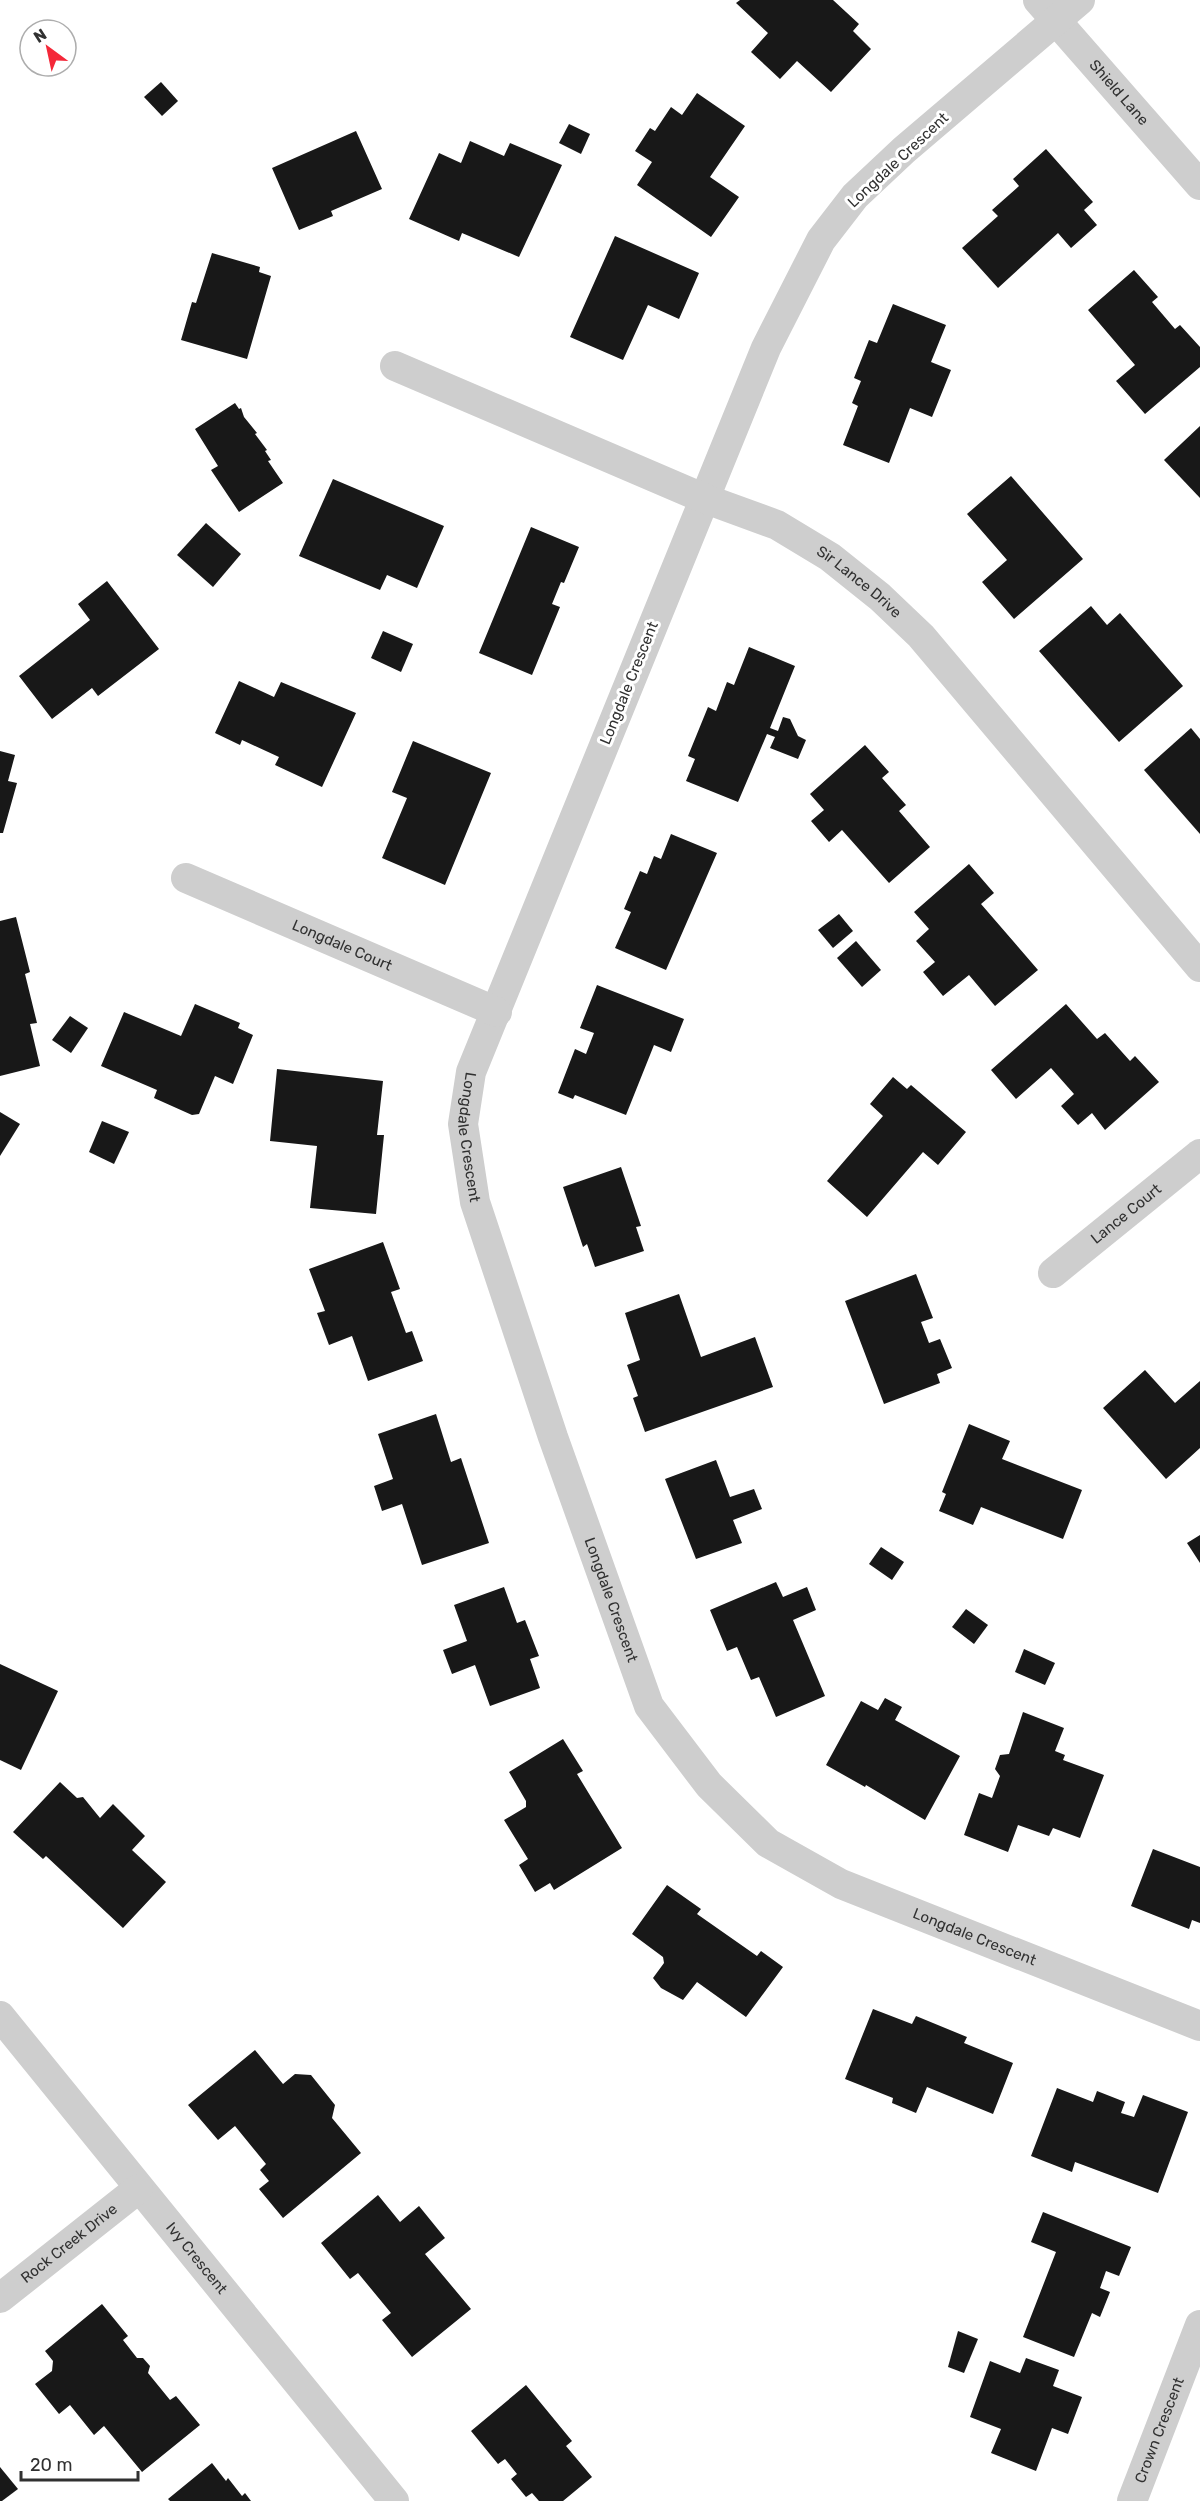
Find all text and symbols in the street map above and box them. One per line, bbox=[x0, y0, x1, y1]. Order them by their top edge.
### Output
north arrow bbox=[18, 18, 78, 78]
text: N bbox=[30, 25, 50, 47]
street label: Shield Lane bbox=[1086, 56, 1152, 129]
street label: Longdale Crescent bbox=[844, 109, 952, 211]
street label: Sir Lance Drive bbox=[813, 542, 905, 622]
street label: Longdale Crescent bbox=[596, 619, 662, 747]
street label: Longdale Court bbox=[289, 916, 395, 975]
street label: Longdale Crescent bbox=[454, 1071, 484, 1203]
street label: Lance Court bbox=[1087, 1180, 1165, 1248]
street label: Longdale Crescent bbox=[581, 1535, 642, 1665]
street label: Longdale Crescent bbox=[910, 1904, 1039, 1969]
street label: Rock Creek Drive bbox=[17, 2200, 121, 2287]
street label: Ivy Crescent bbox=[162, 2219, 231, 2298]
street label: Crown Crescent bbox=[1131, 2375, 1188, 2486]
scale bar bbox=[21, 2444, 138, 2482]
text: 20 m bbox=[30, 2454, 72, 2476]

